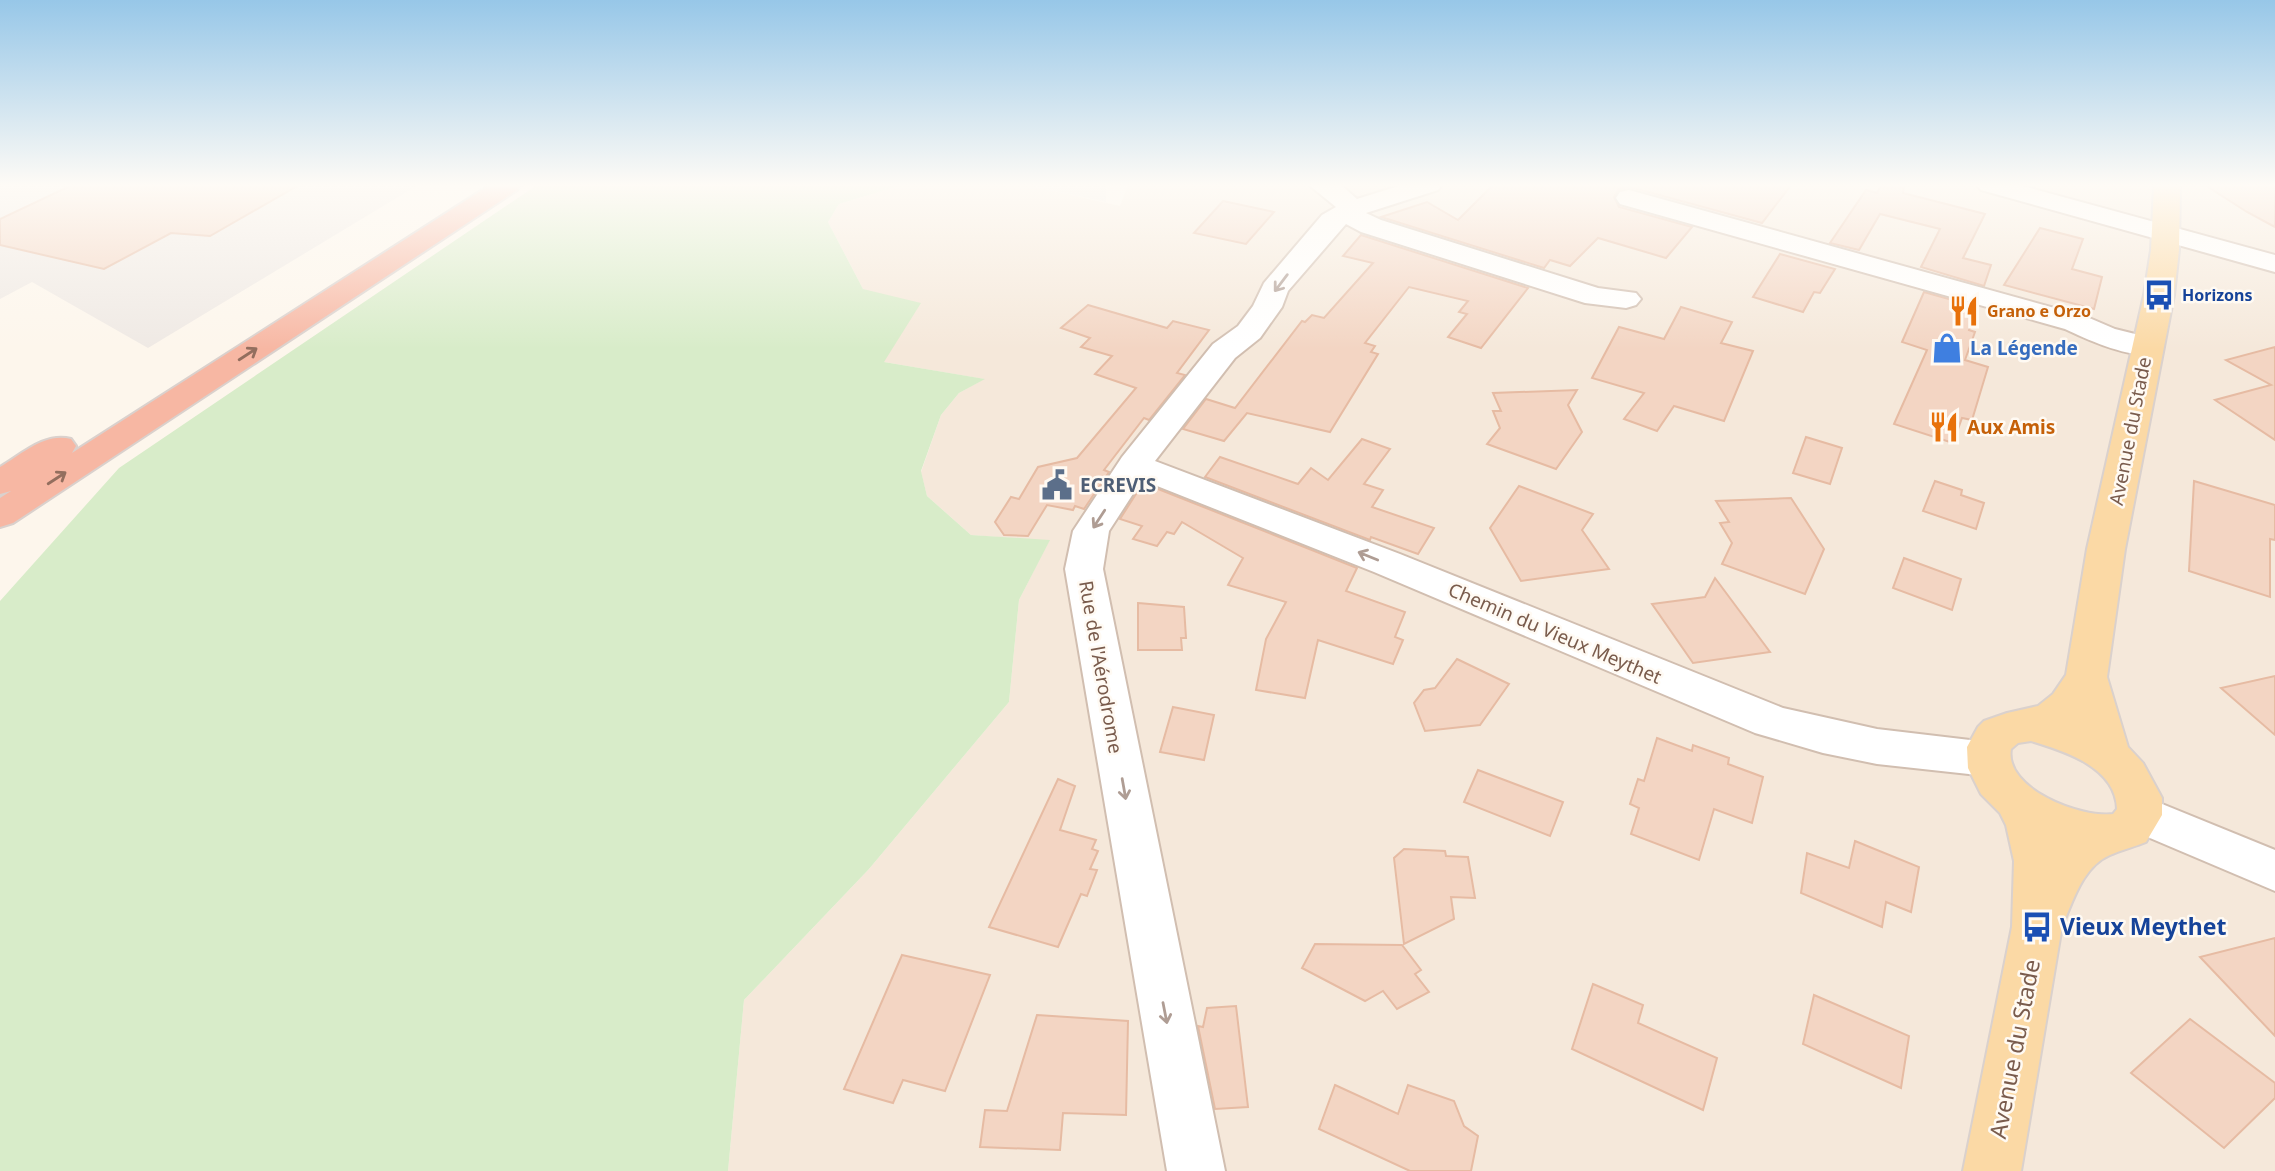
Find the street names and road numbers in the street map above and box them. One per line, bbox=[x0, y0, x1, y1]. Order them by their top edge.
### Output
street label: Avenue du Stade bbox=[2103, 355, 2157, 507]
street label: Chemin du Vieux Meythet bbox=[1444, 576, 1666, 690]
street label: Rue de l'Aérodrome bbox=[1073, 578, 1129, 756]
street label: Avenue du Stade bbox=[1981, 956, 2047, 1141]

